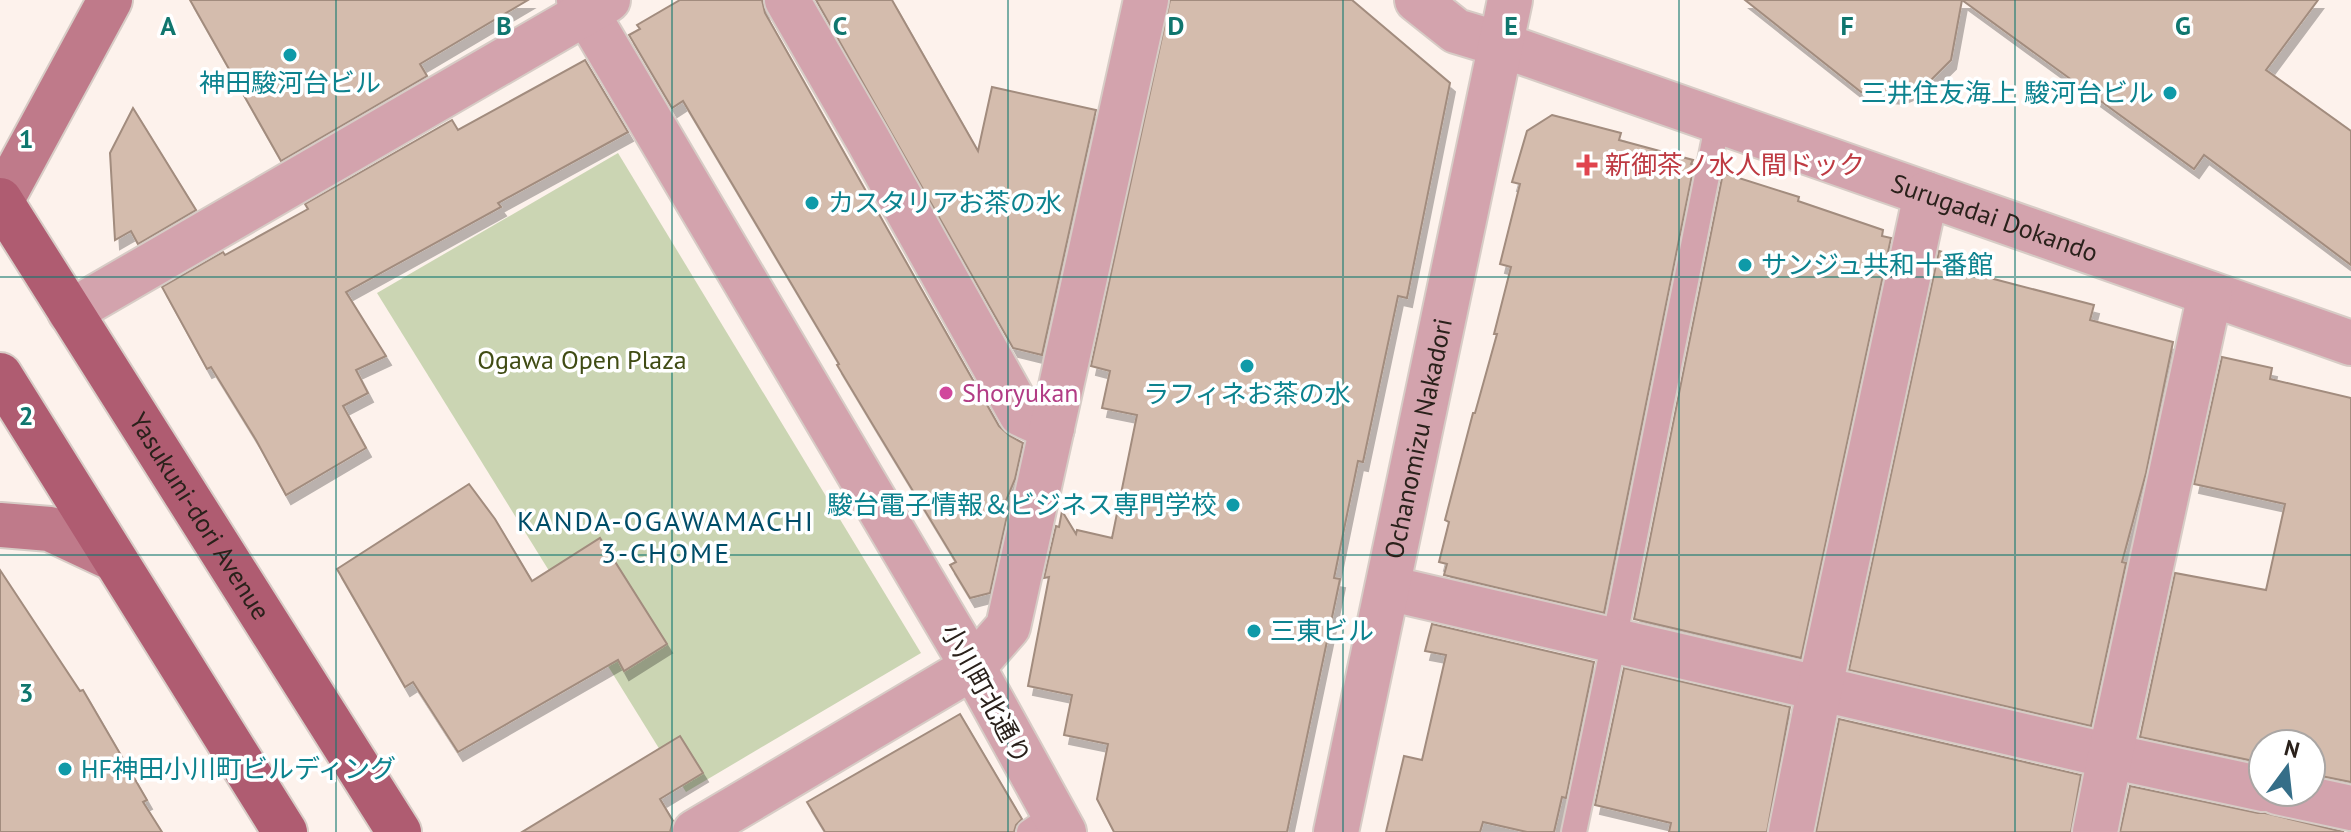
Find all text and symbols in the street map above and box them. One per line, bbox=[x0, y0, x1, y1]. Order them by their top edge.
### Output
text: A bbox=[160, 9, 176, 42]
text: B bbox=[496, 9, 512, 42]
text: C bbox=[833, 9, 847, 42]
text: D bbox=[1168, 9, 1184, 42]
text: E bbox=[1504, 9, 1518, 42]
text: F bbox=[1840, 9, 1854, 42]
text: G bbox=[2175, 9, 2191, 42]
marker: 神田駿河台ビル bbox=[281, 46, 299, 64]
place label: 神田駿河台ビル bbox=[199, 66, 381, 99]
place label: 三井住友海上 駿河台ビル bbox=[1861, 76, 2154, 109]
marker: 三井住友海上 駿河台ビル bbox=[2161, 84, 2179, 102]
text: 1 bbox=[19, 122, 33, 155]
place label: 新御茶ノ水人間ドック bbox=[1605, 148, 1865, 181]
marker: 新御茶ノ水人間ドック bbox=[1576, 154, 1598, 176]
street label: Surugadai Dokando bbox=[1887, 166, 2103, 269]
place label: カスタリアお茶の水 bbox=[828, 186, 1062, 219]
marker: カスタリアお茶の水 bbox=[803, 194, 821, 212]
place label: サンジュ共和十番館 bbox=[1761, 248, 1993, 281]
marker: サンジュ共和十番館 bbox=[1736, 256, 1754, 274]
street label: Ochanomizu Nakadori bbox=[1377, 315, 1459, 562]
park label: Ogawa Open Plaza bbox=[477, 343, 687, 376]
marker: ラフィネお茶の水 bbox=[1238, 357, 1256, 375]
place label: Shoryukan bbox=[962, 376, 1079, 409]
place label: ラフィネお茶の水 bbox=[1143, 377, 1351, 410]
marker: Shoryukan bbox=[937, 384, 955, 402]
text: 2 bbox=[19, 399, 33, 432]
street label: Yasukuni-dori Avenue bbox=[122, 406, 278, 626]
place label: 駿台電子情報＆ビジネス専門学校 bbox=[827, 488, 1217, 521]
marker: 駿台電子情報＆ビジネス専門学校 bbox=[1224, 496, 1242, 514]
district label: KANDA-OGAWAMACHI 3-CHOME bbox=[517, 502, 815, 571]
place label: 三東ビル bbox=[1270, 614, 1374, 647]
street label: 小川町北通り bbox=[934, 618, 1039, 770]
marker: 三東ビル bbox=[1245, 622, 1263, 640]
text: 3 bbox=[19, 676, 33, 709]
north arrow bbox=[2247, 728, 2327, 808]
text: N bbox=[2282, 733, 2303, 764]
place label: HF神田小川町ビルディング bbox=[81, 752, 396, 785]
marker: HF神田小川町ビルディング bbox=[56, 760, 74, 778]

